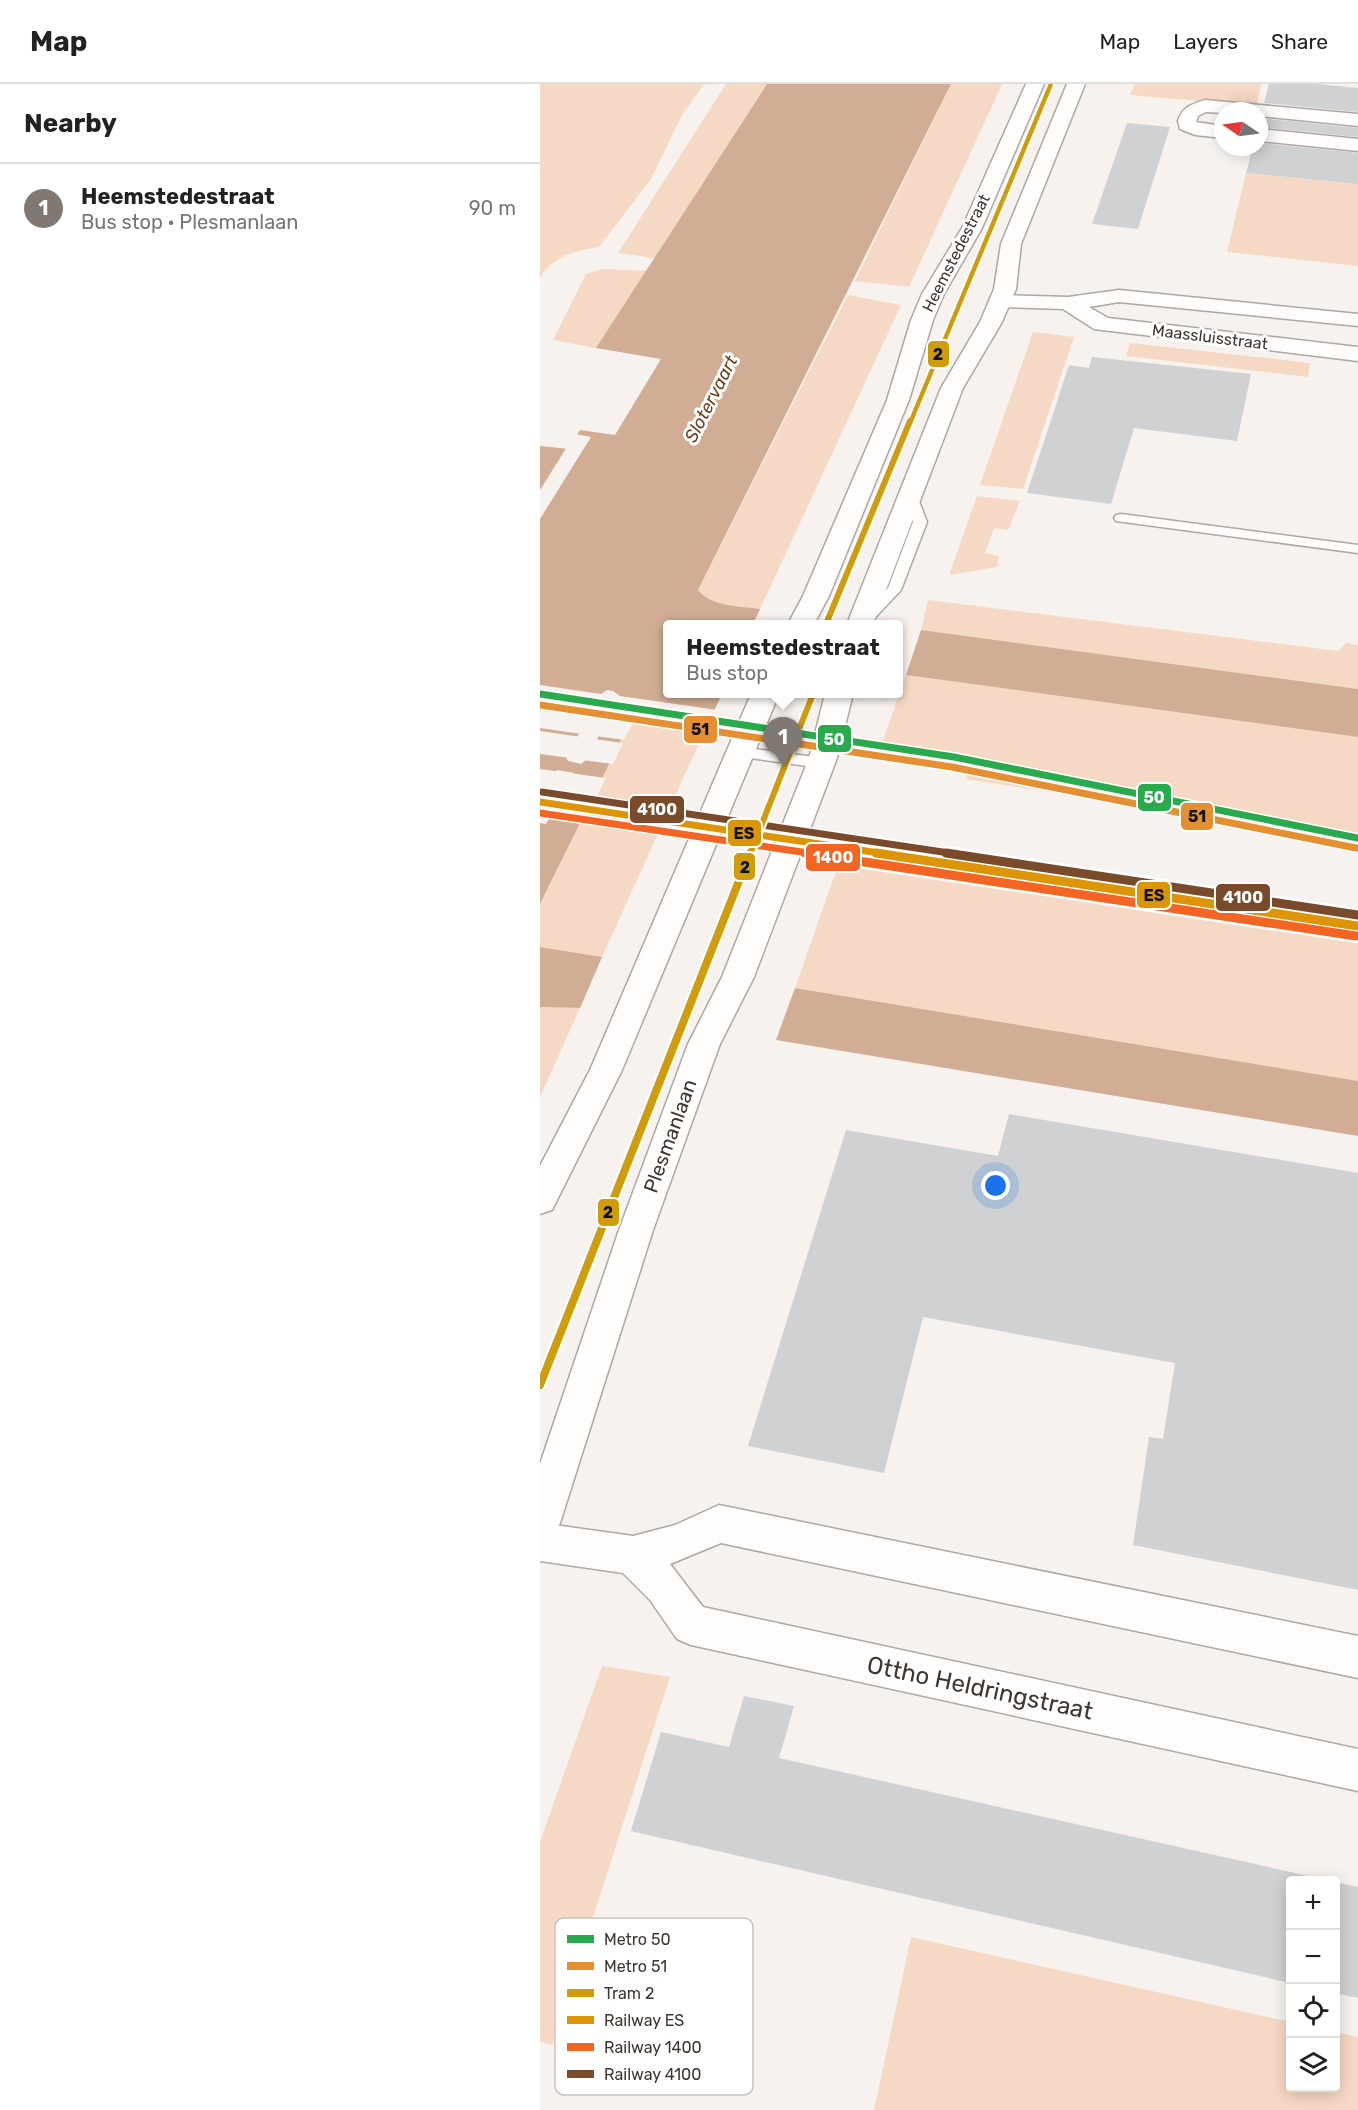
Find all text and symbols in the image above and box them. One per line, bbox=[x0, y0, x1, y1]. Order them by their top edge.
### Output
text: Map bbox=[30, 25, 87, 58]
text: Map bbox=[1099, 29, 1140, 54]
text: Layers bbox=[1173, 29, 1238, 54]
text: Share bbox=[1271, 29, 1328, 54]
north arrow bbox=[1214, 102, 1268, 156]
text: Nearby bbox=[24, 108, 117, 139]
text: Heemstedestraat bbox=[81, 183, 274, 210]
street label: Heemstedestraat bbox=[918, 191, 994, 315]
text: 1 bbox=[39, 196, 48, 220]
text: 90 m bbox=[469, 196, 516, 220]
text: Bus stop · Plesmanlaan bbox=[81, 210, 298, 234]
street label: Maassluisstraat bbox=[1151, 320, 1269, 354]
line badge: 2 bbox=[927, 340, 950, 368]
text: 2 bbox=[933, 345, 943, 364]
water label: Slotervaart bbox=[680, 351, 743, 446]
popup bbox=[663, 620, 903, 698]
text: Heemstedestraat bbox=[686, 634, 880, 661]
text: Bus stop bbox=[686, 661, 768, 685]
line badge: 51 bbox=[683, 715, 718, 744]
pin: 1 bbox=[764, 718, 802, 767]
text: 51 bbox=[691, 720, 709, 739]
line badge: 50 bbox=[817, 724, 852, 753]
text: 50 bbox=[823, 730, 845, 749]
line badge: 50 bbox=[1137, 783, 1172, 812]
text: 50 bbox=[1143, 788, 1165, 807]
line badge: 4100 bbox=[629, 795, 685, 824]
text: 4100 bbox=[637, 800, 677, 819]
line badge: 51 bbox=[1180, 802, 1214, 831]
text: 51 bbox=[1188, 807, 1206, 826]
line badge: ES bbox=[727, 819, 762, 847]
text: ES bbox=[734, 824, 755, 843]
line badge: 1400 bbox=[805, 843, 861, 872]
text: 1400 bbox=[813, 848, 853, 867]
line badge: 2 bbox=[733, 852, 756, 881]
text: 2 bbox=[740, 858, 750, 877]
line badge: ES bbox=[1136, 881, 1171, 909]
line badge: 4100 bbox=[1215, 883, 1271, 912]
text: ES bbox=[1144, 886, 1165, 905]
text: 4100 bbox=[1223, 888, 1263, 907]
street label: Plesmanlaan bbox=[638, 1076, 702, 1196]
your location bbox=[981, 1171, 1010, 1200]
line badge: 2 bbox=[597, 1198, 620, 1227]
text: 2 bbox=[603, 1203, 613, 1222]
street label: Ottho Heldringstraat bbox=[865, 1650, 1095, 1726]
map controls bbox=[1286, 1876, 1340, 2092]
button: + bbox=[1286, 1876, 1340, 1930]
legend bbox=[555, 1918, 753, 2095]
text: Metro 50 bbox=[604, 1930, 671, 1949]
button: − bbox=[1286, 1930, 1340, 1984]
text: Metro 51 bbox=[604, 1957, 667, 1976]
text: Tram 2 bbox=[604, 1984, 654, 2003]
button: locate bbox=[1286, 1984, 1340, 2038]
text: Railway ES bbox=[604, 2011, 684, 2030]
text: Railway 1400 bbox=[604, 2038, 702, 2057]
button: layers bbox=[1286, 2038, 1340, 2092]
text: Railway 4100 bbox=[604, 2065, 701, 2084]

